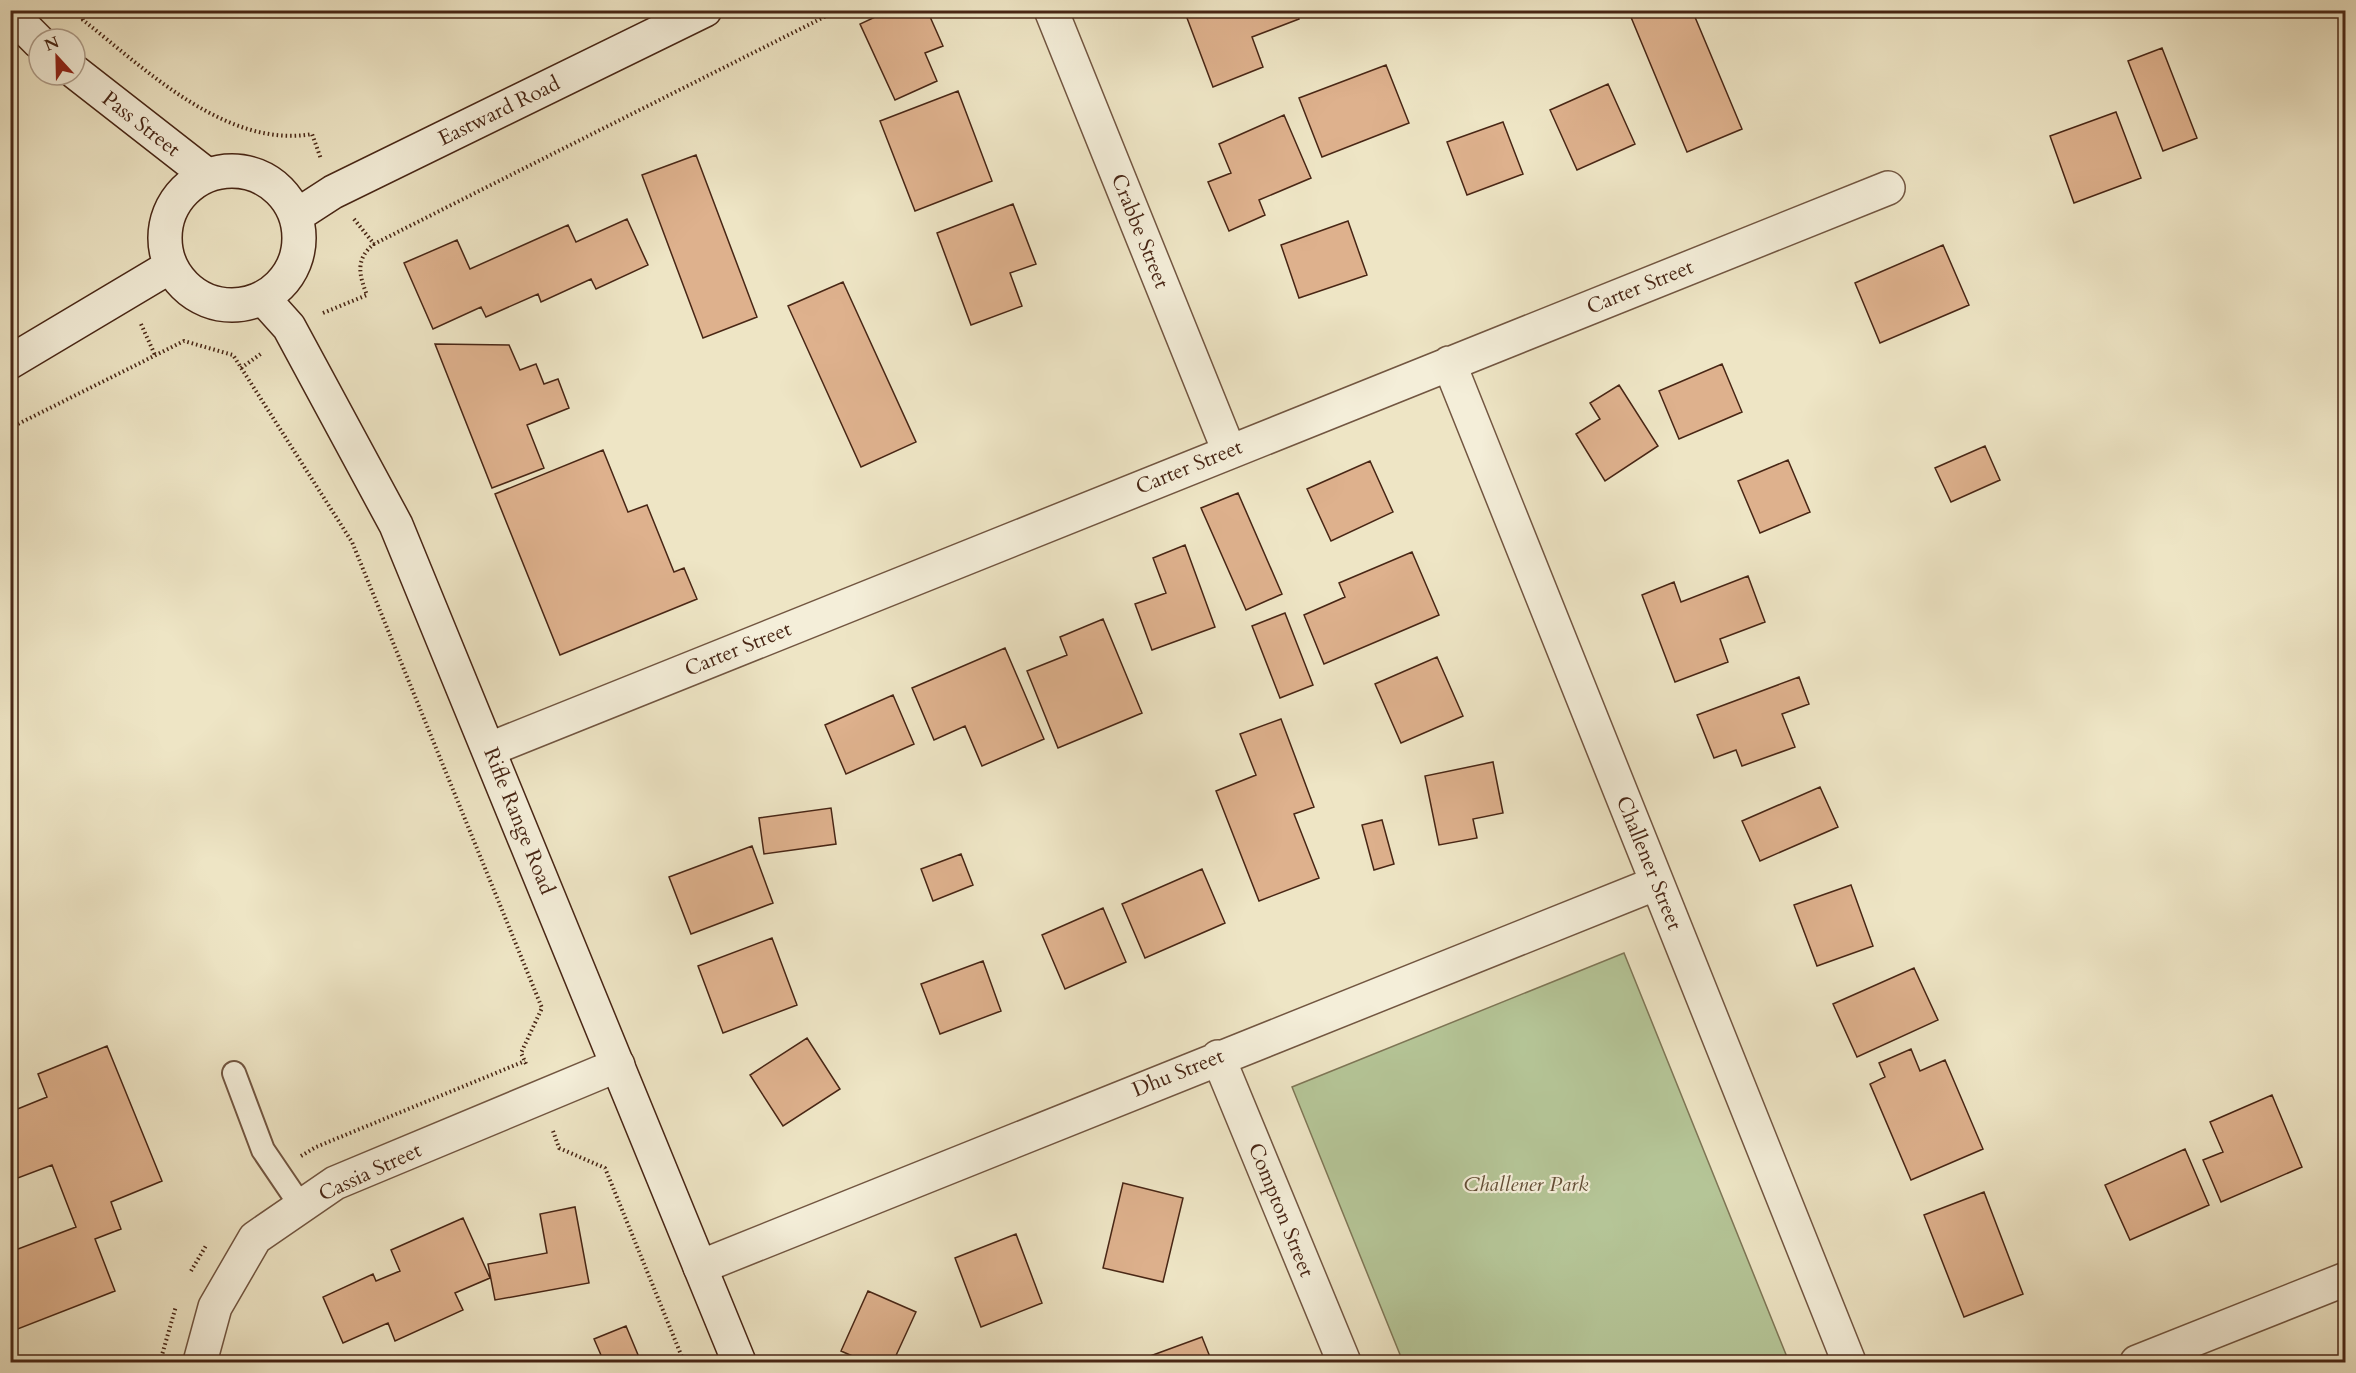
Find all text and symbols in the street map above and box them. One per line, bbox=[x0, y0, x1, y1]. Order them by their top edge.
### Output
north arrow bbox=[27, 27, 87, 87]
text: N bbox=[41, 31, 62, 57]
street label: Eastward Road bbox=[433, 69, 565, 153]
street label: Pass Street bbox=[96, 84, 186, 164]
street label: Crabbe Street bbox=[1104, 169, 1176, 293]
street label: Carter Street bbox=[1582, 252, 1698, 322]
street label: Carter Street bbox=[1131, 432, 1247, 502]
street label: Carter Street bbox=[680, 614, 796, 684]
street label: Rifle Range Road bbox=[476, 743, 562, 899]
street label: Challener Street bbox=[1609, 792, 1689, 935]
street label: Dhu Street bbox=[1128, 1041, 1228, 1104]
street label: Cassia Street bbox=[314, 1135, 426, 1208]
street label: Compton Street bbox=[1241, 1139, 1321, 1282]
park label: Challener Park bbox=[1464, 1170, 1589, 1199]

